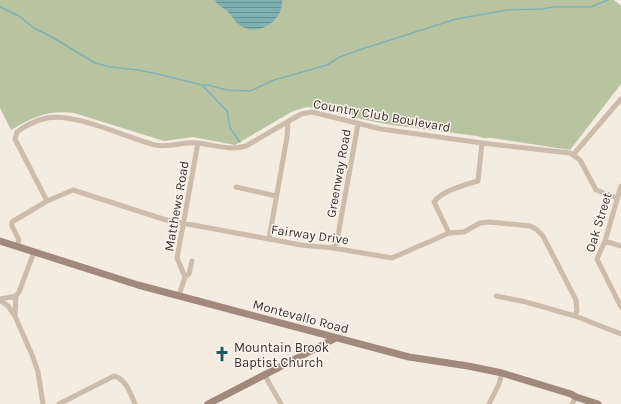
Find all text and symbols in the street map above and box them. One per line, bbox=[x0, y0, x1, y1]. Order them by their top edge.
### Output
street label: Country Club Boulevard bbox=[312, 96, 452, 135]
street label: Greenway Road bbox=[323, 128, 354, 219]
street label: Matthews Road bbox=[161, 160, 192, 253]
street label: Oak Street bbox=[582, 190, 615, 254]
street label: Fairway Drive bbox=[270, 222, 350, 247]
street label: Montevallo Road bbox=[251, 296, 350, 336]
place label: Mountain Brook Baptist Church bbox=[234, 340, 329, 370]
church icon: Mountain Brook Baptist Church bbox=[213, 345, 231, 363]

